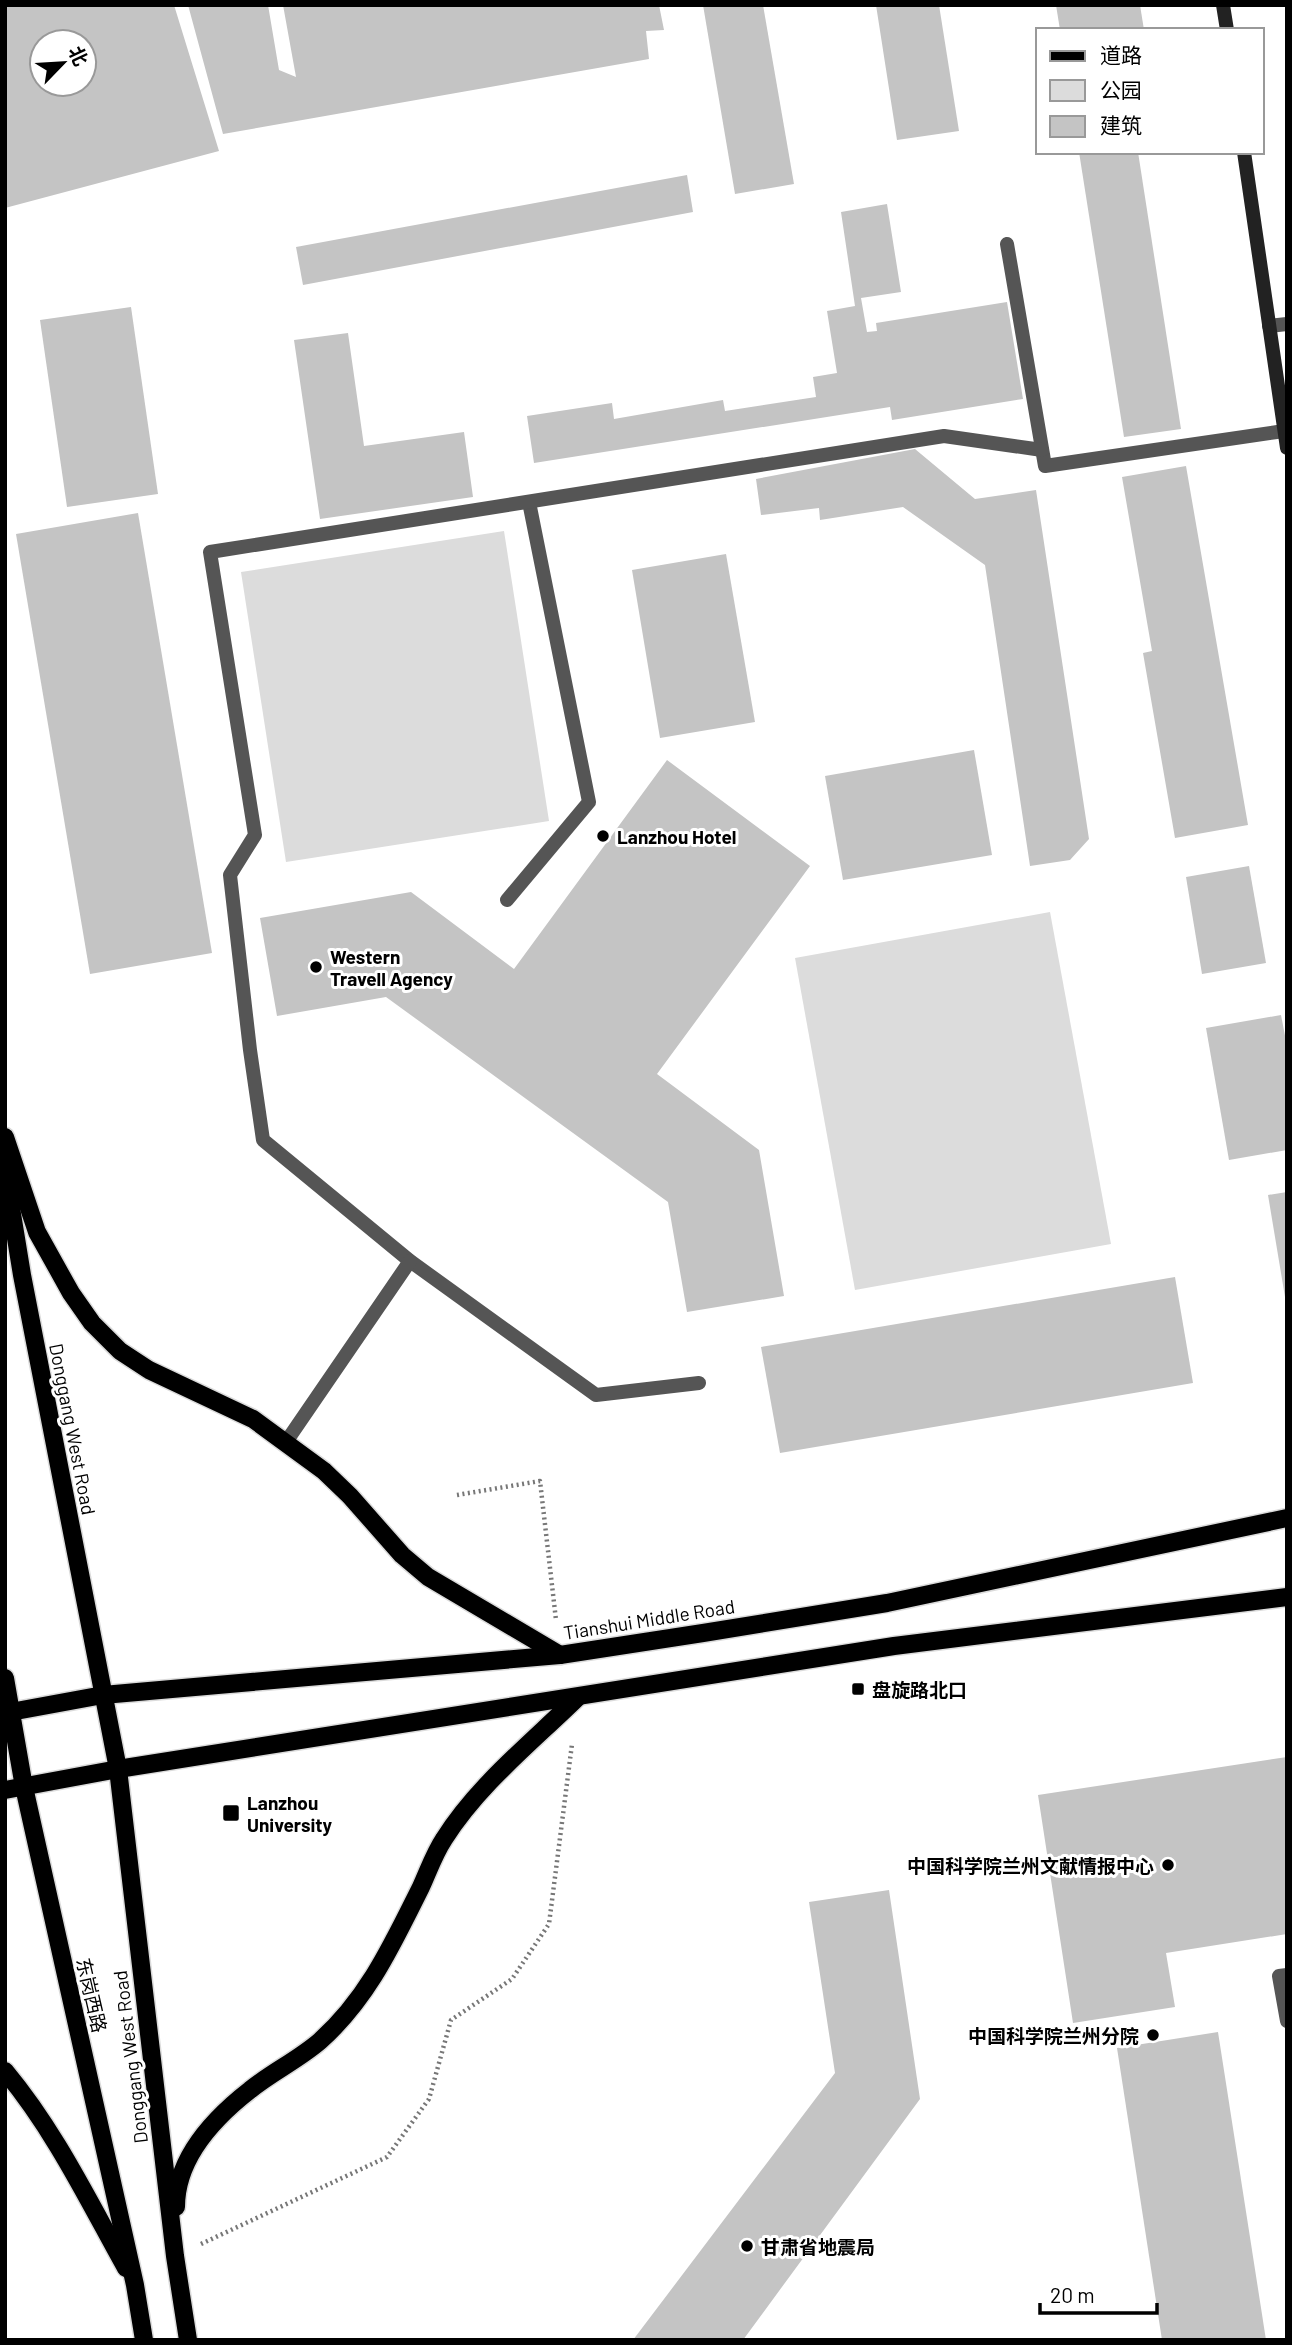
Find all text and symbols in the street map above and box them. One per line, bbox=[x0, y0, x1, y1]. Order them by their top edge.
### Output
north arrow bbox=[28, 28, 98, 98]
legend bbox=[1036, 28, 1264, 154]
text: 北 bbox=[64, 42, 93, 69]
text: 道路 bbox=[1100, 42, 1142, 67]
text: 公园 bbox=[1100, 77, 1142, 102]
text: 建筑 bbox=[1100, 112, 1142, 137]
place label: Lanzhou Hotel bbox=[617, 825, 736, 848]
marker: Lanzhou Hotel bbox=[595, 828, 611, 844]
place label: Western Travell Agency bbox=[330, 945, 453, 990]
marker: Western Travell Agency bbox=[308, 959, 324, 975]
street label: Donggang West Road bbox=[45, 1341, 101, 1517]
street label: Tianshui Middle Road bbox=[562, 1594, 736, 1644]
place label: 盘旋路北口 bbox=[872, 1678, 967, 1701]
marker: 盘旋路北口 bbox=[850, 1681, 866, 1697]
place label: Lanzhou University bbox=[247, 1791, 333, 1836]
marker: Lanzhou University bbox=[221, 1803, 241, 1823]
place label: 中国科学院兰州文献情报中心 bbox=[907, 1854, 1154, 1877]
marker: 中国科学院兰州文献情报中心 bbox=[1160, 1857, 1176, 1873]
street label: 东岗西路 bbox=[72, 1955, 112, 2035]
street label: Donggang West Road bbox=[108, 1969, 152, 2145]
place label: 中国科学院兰州分院 bbox=[968, 2024, 1139, 2047]
marker: 中国科学院兰州分院 bbox=[1145, 2027, 1161, 2043]
place label: 甘肃省地震局 bbox=[761, 2235, 875, 2258]
marker: 甘肃省地震局 bbox=[739, 2238, 755, 2254]
scale bar bbox=[1040, 2272, 1157, 2316]
text: 20 m bbox=[1050, 2282, 1095, 2307]

